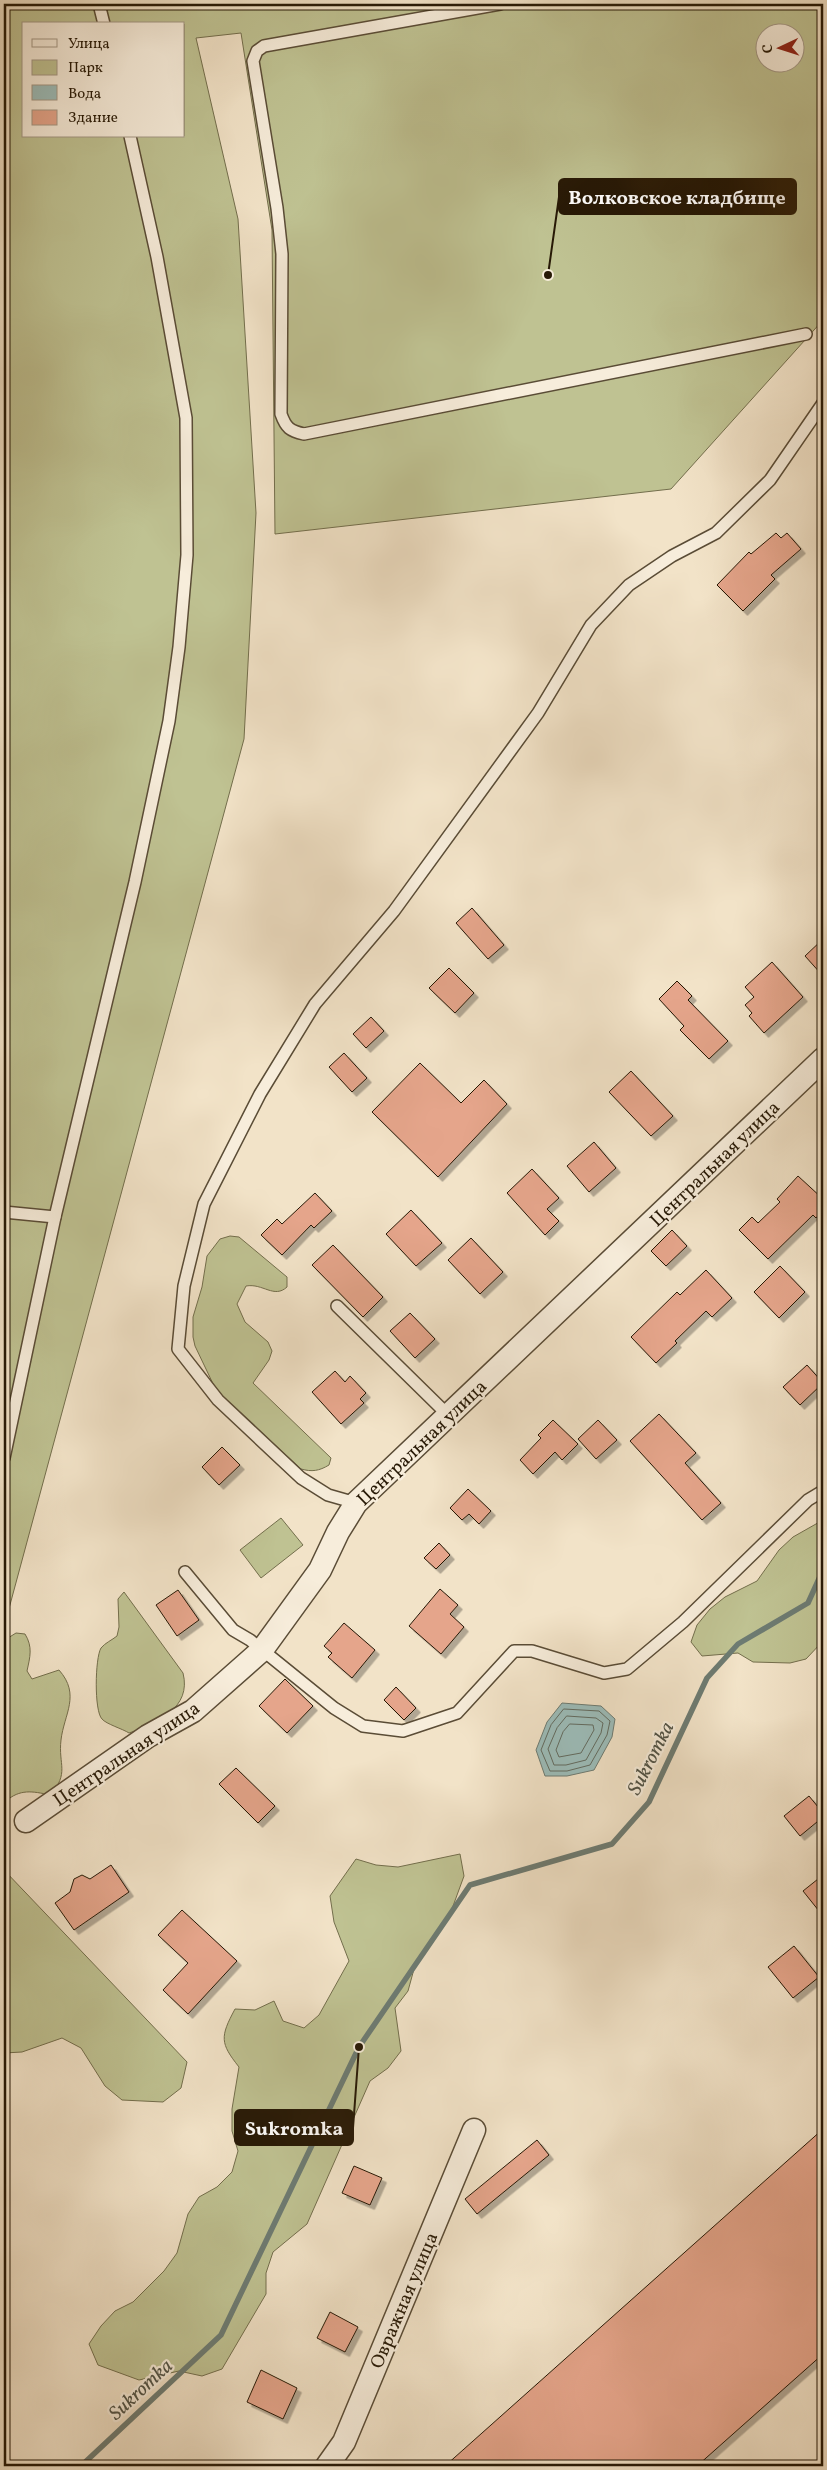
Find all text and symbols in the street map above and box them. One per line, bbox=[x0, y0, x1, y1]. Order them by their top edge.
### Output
legend bbox=[22, 22, 185, 138]
north arrow bbox=[754, 22, 804, 72]
text: Улица bbox=[68, 34, 110, 55]
text: С bbox=[759, 44, 778, 54]
text: Парк bbox=[68, 58, 103, 79]
text: Вода bbox=[68, 84, 101, 105]
text: Здание bbox=[68, 108, 118, 129]
callout: Волковское кладбище bbox=[559, 179, 796, 214]
text: Волковское кладбище bbox=[568, 185, 786, 213]
street label: Центральная улица bbox=[644, 1095, 786, 1234]
street label: Центральная улица bbox=[351, 1374, 493, 1513]
street label: Центральная улица bbox=[49, 1696, 206, 1814]
water label: Sukromka bbox=[621, 1717, 682, 1800]
callout: Sukromka bbox=[235, 2110, 353, 2145]
text: Sukromka bbox=[245, 2116, 343, 2144]
street label: Овражная улица bbox=[364, 2229, 445, 2373]
water label: Sukromka bbox=[103, 2353, 180, 2428]

